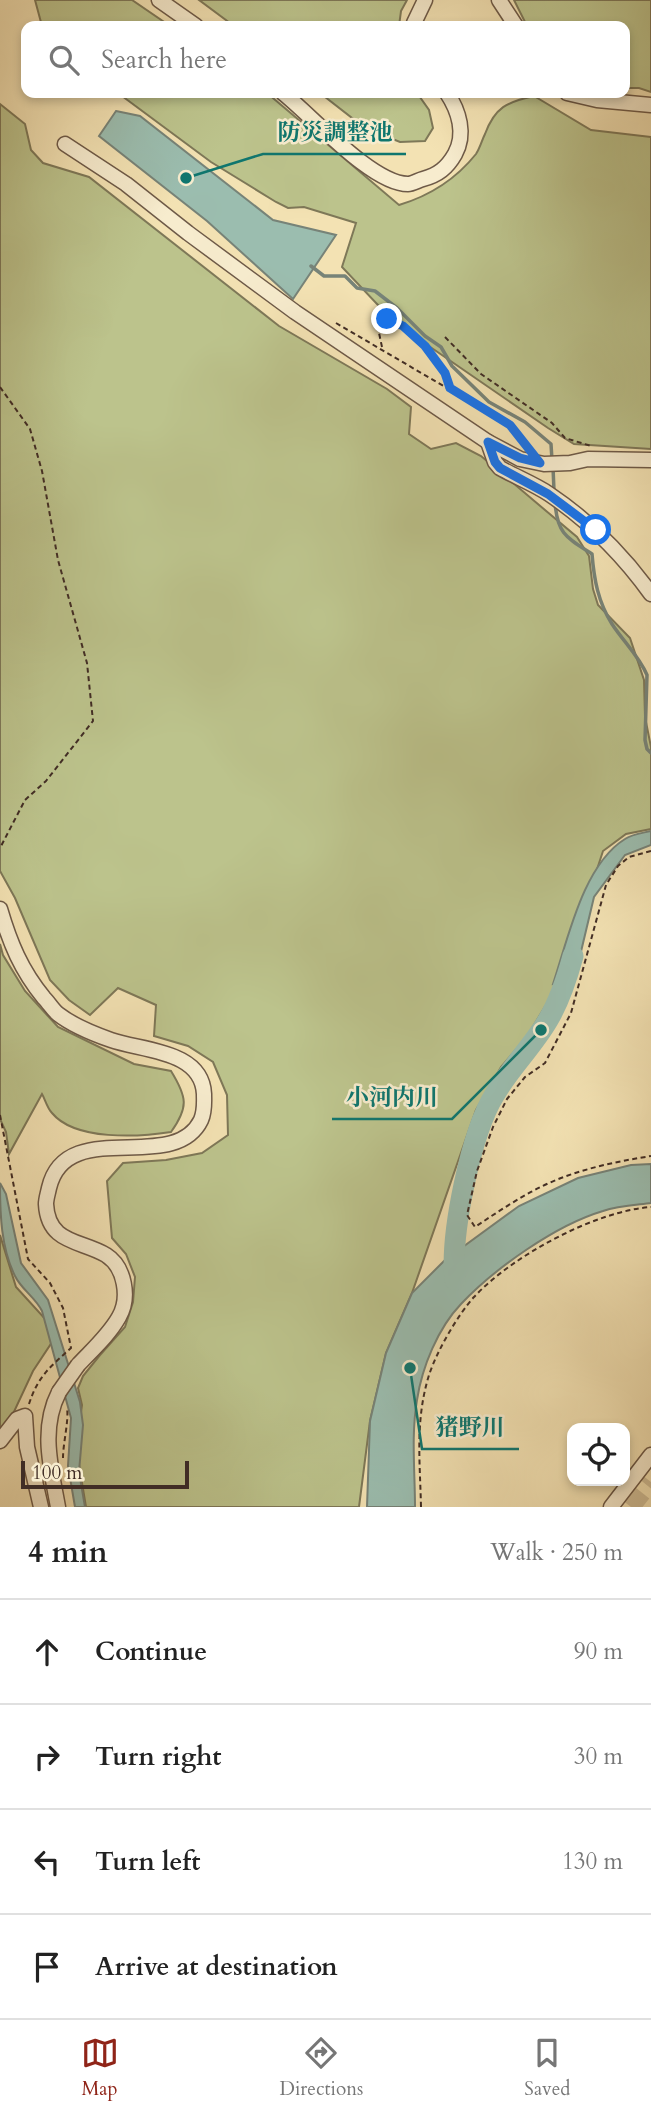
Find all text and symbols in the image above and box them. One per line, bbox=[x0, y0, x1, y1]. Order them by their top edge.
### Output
search box bbox=[21, 21, 630, 98]
icon: search bbox=[45, 41, 83, 79]
text: Search here bbox=[101, 42, 227, 77]
callout: 防災調整池 bbox=[263, 110, 406, 154]
text: 防災調整池 bbox=[278, 117, 393, 148]
route end bbox=[371, 303, 402, 334]
route start bbox=[580, 514, 611, 545]
callout: 小河内川 bbox=[332, 1075, 452, 1119]
text: 小河内川 bbox=[346, 1082, 438, 1113]
callout: 猪野川 bbox=[422, 1405, 519, 1449]
text: 猪野川 bbox=[436, 1412, 505, 1443]
map controls bbox=[567, 1423, 630, 1486]
button: locate bbox=[567, 1423, 630, 1486]
scale bar bbox=[21, 1458, 189, 1490]
text: 100 m bbox=[32, 1460, 82, 1486]
text: 4 min bbox=[28, 1532, 108, 1573]
text: Walk · 250 m bbox=[490, 1537, 623, 1568]
icon: ahead bbox=[28, 1633, 66, 1671]
text: Continue bbox=[95, 1634, 207, 1669]
text: 90 m bbox=[574, 1636, 623, 1667]
icon: right bbox=[28, 1738, 66, 1776]
text: Turn right bbox=[95, 1739, 222, 1774]
text: 30 m bbox=[574, 1741, 623, 1772]
icon: left bbox=[28, 1843, 66, 1881]
text: Turn left bbox=[95, 1844, 200, 1879]
text: 130 m bbox=[562, 1846, 623, 1877]
icon: arrive bbox=[28, 1948, 66, 1986]
text: Arrive at destination bbox=[95, 1949, 338, 1984]
tab: Map bbox=[81, 2034, 119, 2102]
tab: Directions bbox=[280, 2034, 363, 2102]
tab: Saved bbox=[524, 2034, 570, 2102]

